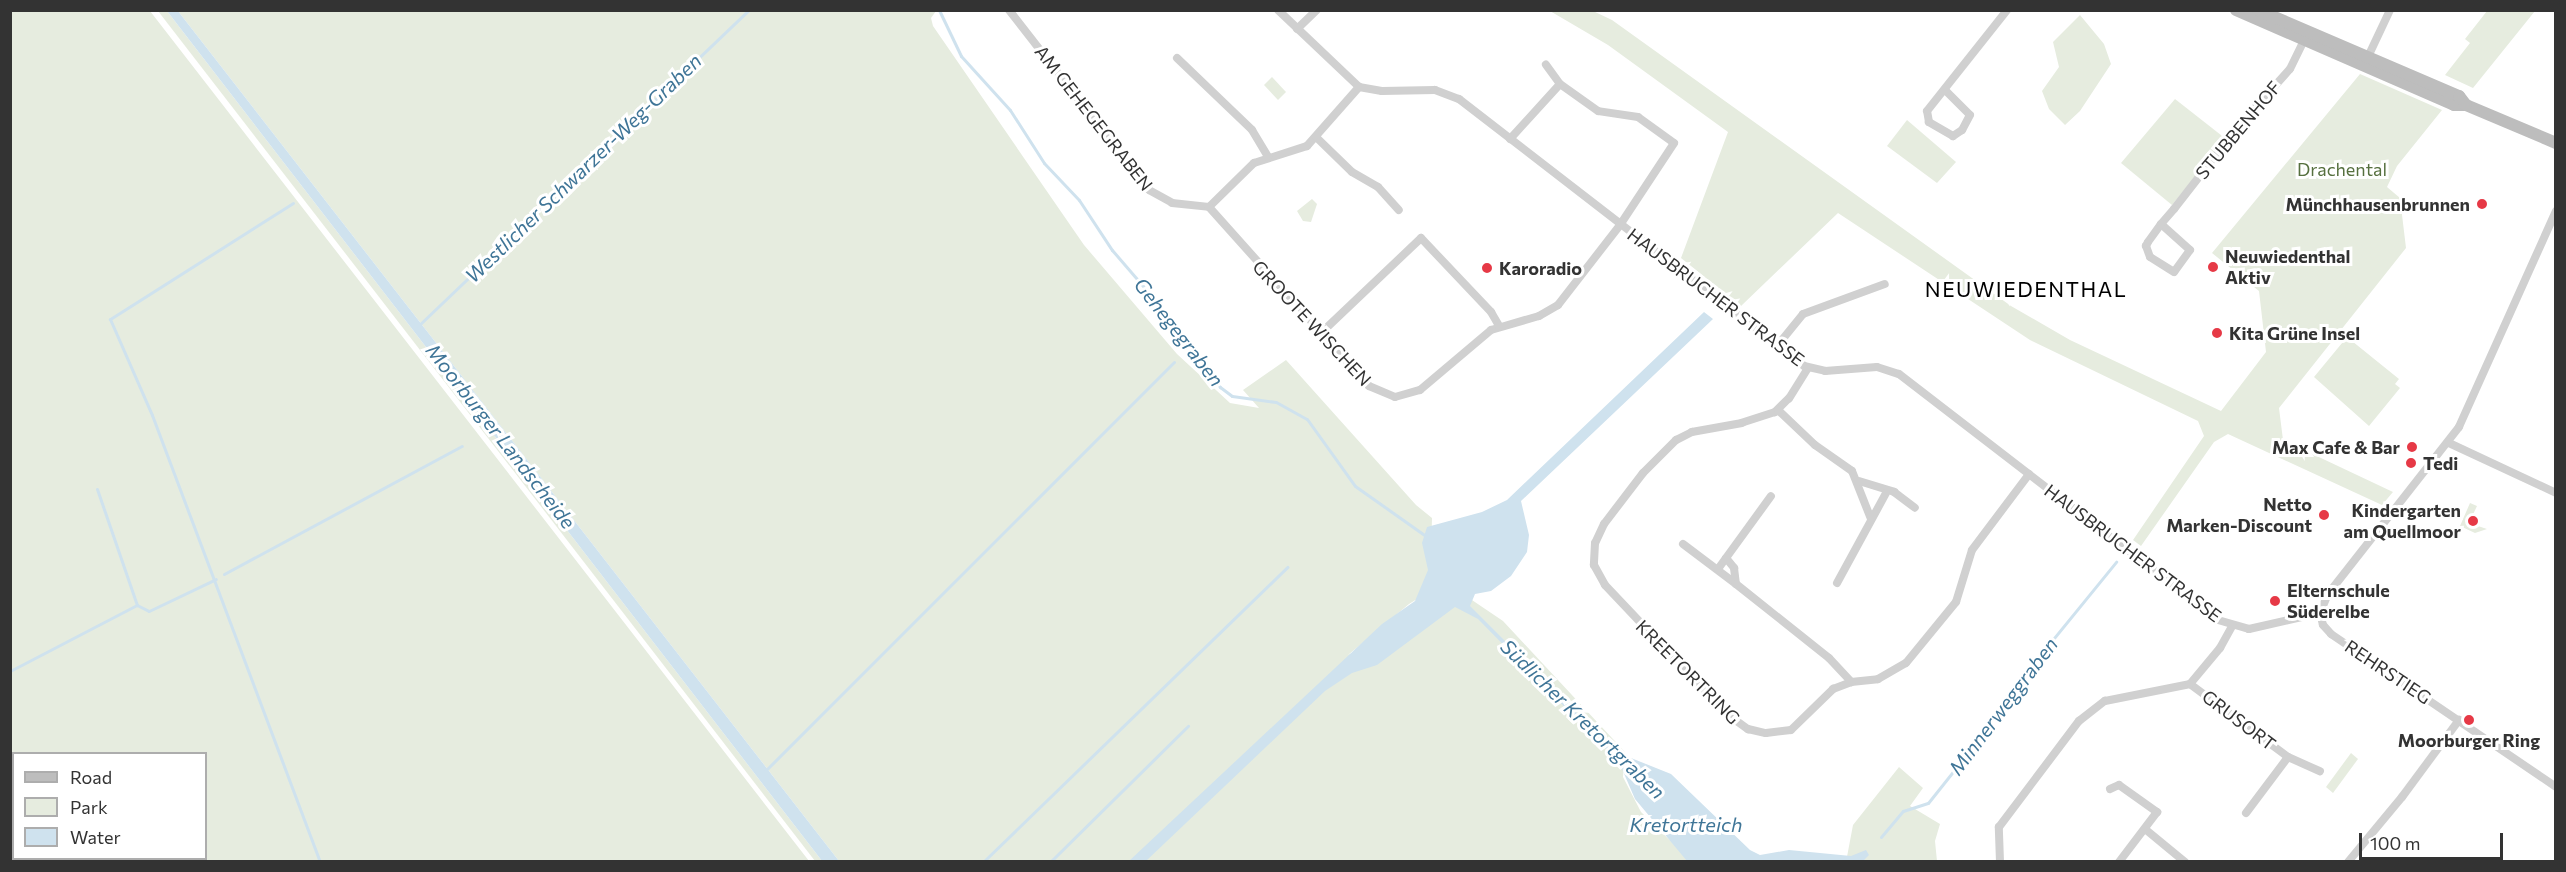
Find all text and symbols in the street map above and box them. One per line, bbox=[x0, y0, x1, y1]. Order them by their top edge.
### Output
street label: AM GEHEGEGRABEN bbox=[1031, 41, 1157, 195]
water label: Westlicher Schwarzer-Weg-Graben bbox=[460, 49, 706, 287]
street label: STUBBENHOF bbox=[2191, 77, 2285, 183]
park label: Drachental bbox=[2297, 158, 2387, 180]
place label: Münchhausenbrunnen bbox=[2285, 193, 2470, 215]
marker: Münchhausenbrunnen bbox=[2475, 197, 2489, 211]
street label: HAUSBRUCHER STRASSE bbox=[1623, 223, 1809, 371]
place label: Neuwiedenthal Aktiv bbox=[2225, 246, 2351, 288]
street label: GROOTE WISCHEN bbox=[1248, 256, 1376, 390]
place label: Karoradio bbox=[1499, 257, 1582, 279]
marker: Neuwiedenthal Aktiv bbox=[2206, 260, 2220, 274]
marker: Karoradio bbox=[1480, 261, 1494, 275]
water label: Gehegegraben bbox=[1129, 273, 1229, 391]
district label: NEUWIEDENTHAL bbox=[1925, 276, 2127, 302]
place label: Kita Grüne Insel bbox=[2229, 322, 2360, 344]
marker: Kita Grüne Insel bbox=[2210, 326, 2224, 340]
water label: Moorburger Landscheide bbox=[421, 339, 581, 533]
place label: Max Cafe & Bar bbox=[2272, 436, 2400, 458]
marker: Max Cafe & Bar bbox=[2405, 440, 2419, 454]
place label: Tedi bbox=[2423, 452, 2458, 474]
marker: Tedi bbox=[2404, 456, 2418, 470]
street label: HAUSBRUCHER STRASSE bbox=[2040, 479, 2226, 627]
place label: Netto Marken-Discount bbox=[2166, 494, 2312, 536]
place label: Kindergarten am Quellmoor bbox=[2344, 500, 2461, 542]
marker: Netto Marken-Discount bbox=[2317, 508, 2331, 522]
marker: Kindergarten am Quellmoor bbox=[2466, 514, 2480, 528]
place label: Elternschule Süderelbe bbox=[2287, 580, 2390, 622]
marker: Elternschule Süderelbe bbox=[2268, 594, 2282, 608]
street label: KREETORTRING bbox=[1631, 615, 1745, 729]
water label: Minnerweggraben bbox=[1944, 633, 2062, 779]
water label: Südlicher Kretortgraben bbox=[1496, 634, 1670, 804]
street label: REHRSTIEG bbox=[2341, 635, 2435, 709]
street label: GRUSORT bbox=[2198, 685, 2280, 755]
marker: Moorburger Ring bbox=[2462, 713, 2476, 727]
place label: Moorburger Ring bbox=[2398, 729, 2540, 751]
legend bbox=[12, 752, 207, 860]
text: Road bbox=[70, 766, 112, 788]
text: Park bbox=[70, 796, 108, 818]
water label: Kretortteich bbox=[1630, 812, 1742, 836]
scale bar bbox=[2362, 821, 2506, 859]
text: Water bbox=[70, 826, 121, 848]
text: 100 m bbox=[2370, 832, 2420, 854]

